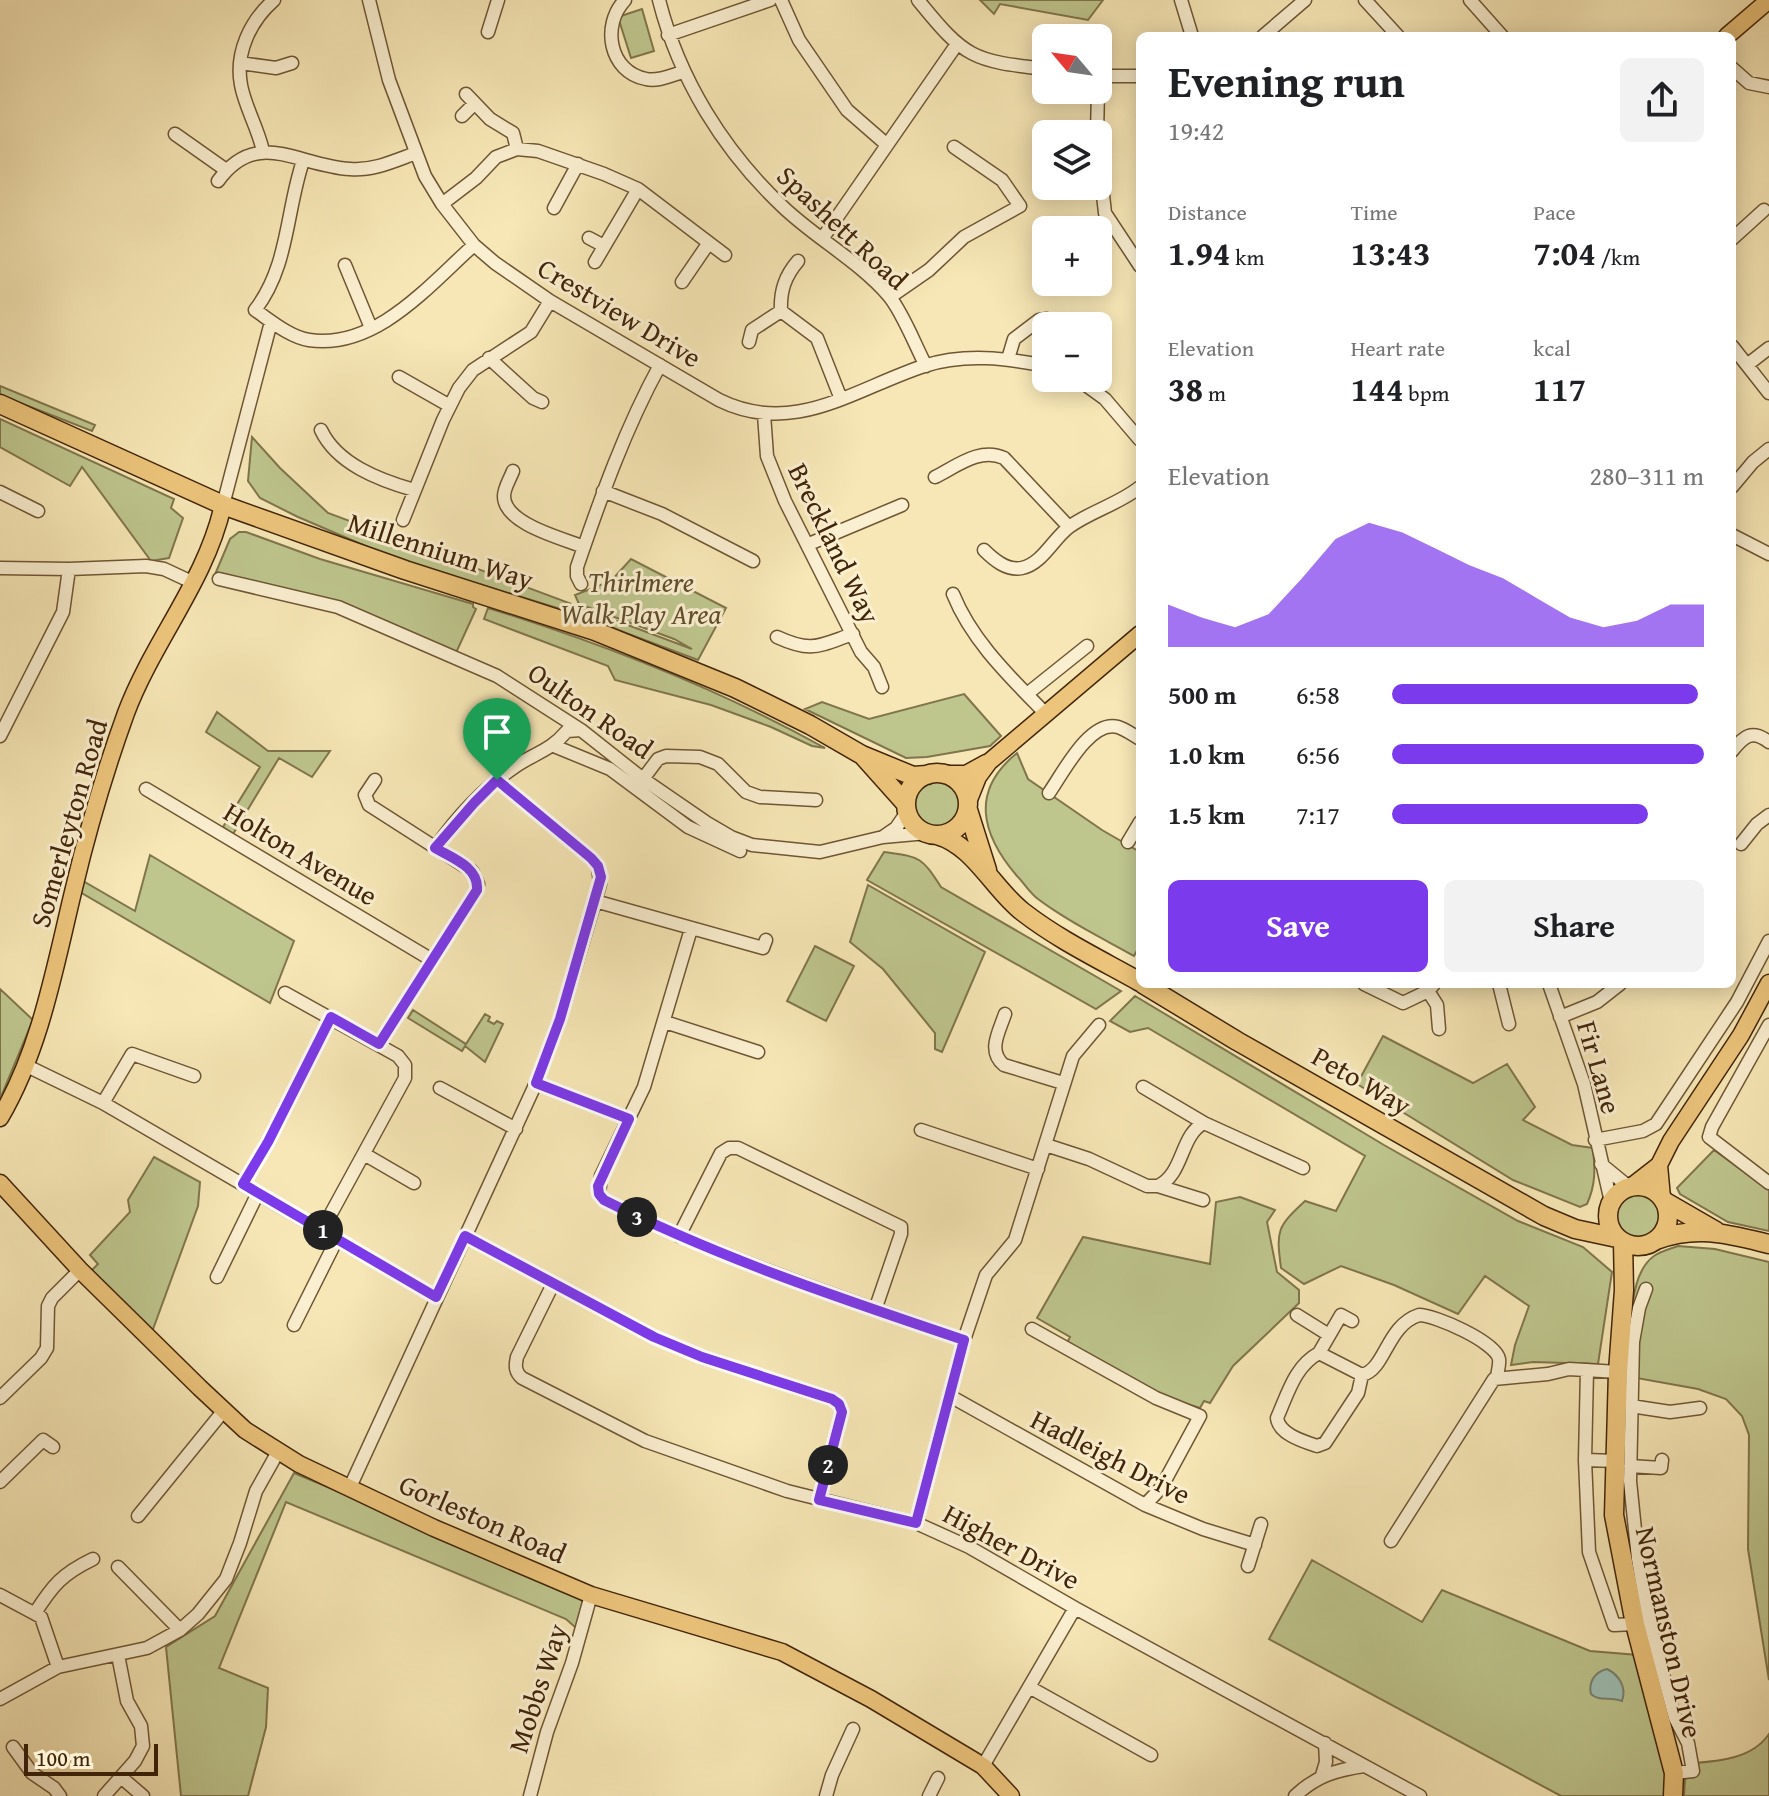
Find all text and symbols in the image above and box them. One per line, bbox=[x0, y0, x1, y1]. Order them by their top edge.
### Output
north arrow bbox=[1032, 24, 1112, 104]
map controls bbox=[1032, 24, 1112, 392]
text: Evening run bbox=[1168, 49, 1405, 113]
button: share bbox=[1620, 58, 1704, 142]
text: 19:42 bbox=[1168, 111, 1224, 150]
button: layers bbox=[1032, 120, 1112, 200]
street label: Spashett Road bbox=[768, 155, 918, 299]
text: Distance bbox=[1168, 196, 1247, 228]
text: Time bbox=[1351, 196, 1397, 228]
text: Pace bbox=[1533, 196, 1576, 228]
button: + bbox=[1032, 216, 1112, 296]
text: 1.94 bbox=[1168, 228, 1230, 277]
text: 13:43 bbox=[1351, 228, 1431, 277]
text: 7:04 bbox=[1533, 228, 1596, 277]
text: km bbox=[1230, 241, 1264, 273]
text: /km bbox=[1596, 241, 1640, 273]
street label: Crestview Drive bbox=[530, 247, 710, 377]
button: − bbox=[1032, 312, 1112, 392]
text: Elevation bbox=[1168, 332, 1254, 364]
text: Heart rate bbox=[1351, 332, 1445, 364]
text: kcal bbox=[1533, 332, 1571, 364]
text: 38 bbox=[1168, 364, 1203, 413]
text: 144 bbox=[1351, 364, 1404, 413]
text: 117 bbox=[1533, 364, 1586, 413]
text: m bbox=[1203, 377, 1226, 409]
text: bpm bbox=[1404, 377, 1450, 409]
street label: Breckland Way bbox=[778, 456, 892, 630]
text: Elevation bbox=[1168, 456, 1270, 495]
text: 280–311 m bbox=[1590, 456, 1704, 495]
street label: Millennium Way bbox=[343, 501, 539, 599]
park label: Thirlmere Walk Play Area bbox=[561, 561, 722, 634]
street label: Oulton Road bbox=[520, 652, 662, 768]
text: 500 m bbox=[1168, 675, 1236, 714]
text: 6:58 bbox=[1296, 675, 1340, 714]
pin bbox=[463, 698, 531, 780]
icon: arrive bbox=[475, 710, 519, 754]
street label: Somerleyton Road bbox=[19, 714, 117, 932]
text: 1.0 km bbox=[1168, 735, 1245, 774]
text: 6:56 bbox=[1296, 735, 1340, 774]
street label: Holton Avenue bbox=[216, 791, 386, 915]
text: 1.5 km bbox=[1168, 795, 1245, 834]
text: 7:17 bbox=[1296, 795, 1340, 834]
button: Save bbox=[1168, 880, 1428, 972]
button: Share bbox=[1444, 880, 1704, 972]
street label: Fir Lane bbox=[1567, 1016, 1633, 1118]
street label: Peto Way bbox=[1305, 1035, 1419, 1125]
pin: 3 bbox=[617, 1197, 657, 1237]
text: 3 bbox=[631, 1201, 643, 1233]
pin: 1 bbox=[303, 1210, 343, 1250]
text: 1 bbox=[317, 1214, 329, 1246]
street label: Hadleigh Drive bbox=[1024, 1398, 1198, 1514]
pin: 2 bbox=[808, 1445, 848, 1485]
text: 2 bbox=[822, 1449, 834, 1481]
street label: Gorleston Road bbox=[393, 1463, 573, 1573]
street label: Higher Drive bbox=[936, 1493, 1088, 1599]
street label: Normanston Drive bbox=[1626, 1522, 1714, 1742]
street label: Mobbs Way bbox=[497, 1618, 577, 1758]
scale bar bbox=[24, 1740, 158, 1776]
text: 100 m bbox=[36, 1742, 91, 1774]

